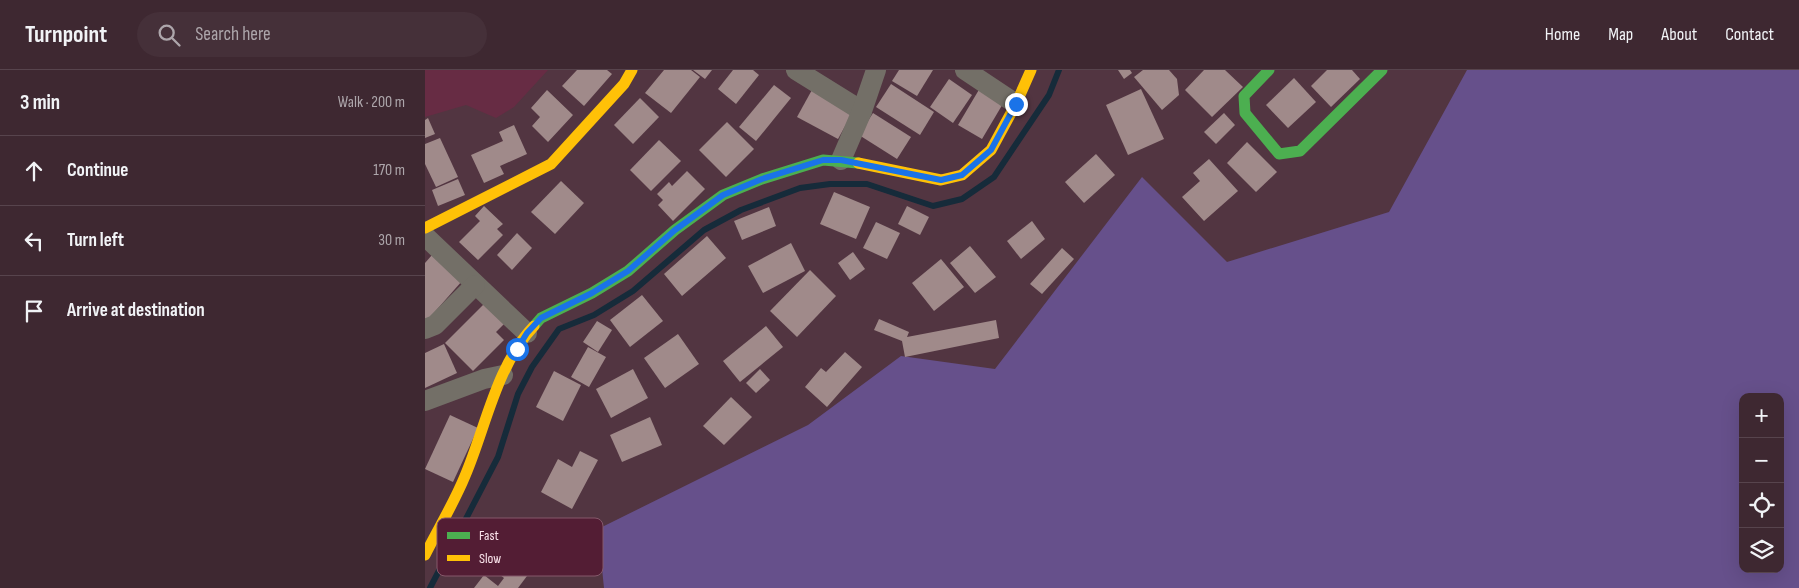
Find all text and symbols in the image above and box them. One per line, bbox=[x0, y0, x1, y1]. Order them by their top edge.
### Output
search box bbox=[137, 12, 487, 57]
text: Turnpoint bbox=[25, 20, 107, 49]
icon: search bbox=[155, 21, 183, 49]
text: Search here bbox=[195, 23, 271, 46]
text: Home bbox=[1545, 24, 1580, 45]
text: Map bbox=[1608, 24, 1633, 45]
text: About bbox=[1661, 24, 1697, 45]
text: Contact bbox=[1725, 24, 1774, 45]
text: 3 min bbox=[20, 90, 60, 115]
text: Walk · 200 m bbox=[338, 93, 405, 112]
route end bbox=[1005, 93, 1028, 116]
icon: ahead bbox=[20, 157, 48, 185]
text: Continue bbox=[67, 159, 128, 182]
text: 170 m bbox=[373, 161, 405, 180]
icon: left bbox=[20, 227, 48, 255]
text: Turn left bbox=[67, 229, 124, 252]
text: 30 m bbox=[378, 231, 405, 250]
icon: arrive bbox=[20, 297, 48, 325]
text: Arrive at destination bbox=[67, 299, 205, 322]
route start bbox=[506, 338, 529, 361]
map controls bbox=[1739, 393, 1784, 573]
button: + bbox=[1739, 393, 1784, 438]
button: − bbox=[1739, 438, 1784, 483]
button: locate bbox=[1739, 483, 1784, 528]
legend bbox=[437, 518, 603, 576]
text: Fast bbox=[479, 527, 499, 544]
button: layers bbox=[1739, 528, 1784, 573]
text: Slow bbox=[479, 550, 501, 567]

